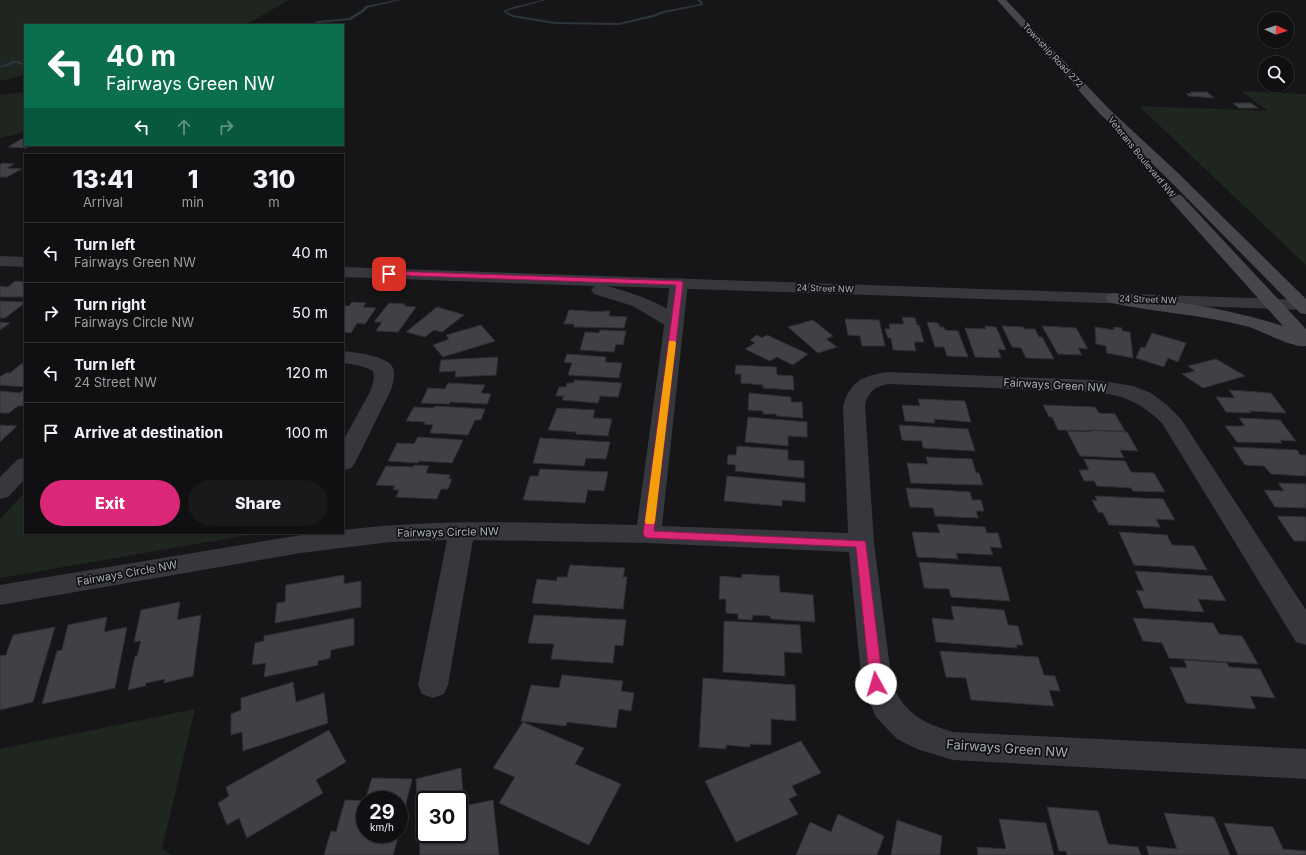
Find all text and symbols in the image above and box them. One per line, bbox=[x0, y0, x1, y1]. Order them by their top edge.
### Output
north arrow bbox=[1258, 12, 1294, 48]
map controls bbox=[1258, 12, 1294, 92]
street label: Township Road 272 bbox=[1020, 21, 1086, 89]
text: 40 m bbox=[106, 39, 176, 73]
icon: left bbox=[40, 40, 92, 92]
button: search bbox=[1258, 56, 1294, 92]
text: Fairways Green NW bbox=[106, 73, 275, 94]
street label: Veterans Boulevard NW bbox=[1106, 114, 1178, 200]
icon: left bbox=[131, 116, 153, 138]
icon: ahead bbox=[173, 116, 195, 138]
icon: right bbox=[215, 116, 237, 138]
text: 13:41 bbox=[72, 165, 133, 194]
text: 1 bbox=[188, 165, 198, 194]
text: 310 bbox=[253, 165, 295, 194]
text: Arrival bbox=[83, 194, 123, 210]
text: min bbox=[182, 194, 204, 210]
text: m bbox=[268, 194, 280, 210]
text: Turn left bbox=[74, 235, 135, 254]
icon: left bbox=[40, 242, 62, 264]
text: 40 m bbox=[291, 243, 328, 262]
text: Fairways Green NW bbox=[74, 254, 196, 270]
pin bbox=[372, 257, 406, 291]
icon: arrive bbox=[378, 263, 400, 285]
street label: 24 Street NW bbox=[796, 282, 854, 295]
street label: 24 Street NW bbox=[1119, 293, 1177, 306]
text: Turn right bbox=[74, 295, 146, 314]
icon: right bbox=[40, 302, 62, 324]
text: 50 m bbox=[292, 303, 328, 322]
text: Fairways Circle NW bbox=[74, 314, 194, 330]
text: Turn left bbox=[74, 355, 135, 374]
icon: left bbox=[40, 362, 62, 384]
text: 120 m bbox=[286, 363, 328, 382]
text: 24 Street NW bbox=[74, 374, 157, 390]
street label: Fairways Green NW bbox=[1003, 375, 1107, 395]
icon: arrive bbox=[40, 422, 62, 444]
text: Arrive at destination bbox=[74, 423, 223, 442]
text: 100 m bbox=[286, 423, 328, 442]
button: Exit bbox=[40, 480, 180, 526]
button: Share bbox=[188, 480, 328, 526]
street label: Fairways Circle NW bbox=[397, 524, 499, 540]
street label: Fairways Circle NW bbox=[76, 557, 178, 589]
position arrow bbox=[855, 663, 897, 705]
street label: Fairways Green NW bbox=[946, 736, 1069, 760]
speed limit sign: 30 bbox=[416, 791, 468, 843]
text: 29 bbox=[369, 800, 395, 824]
text: km/h bbox=[370, 821, 394, 833]

